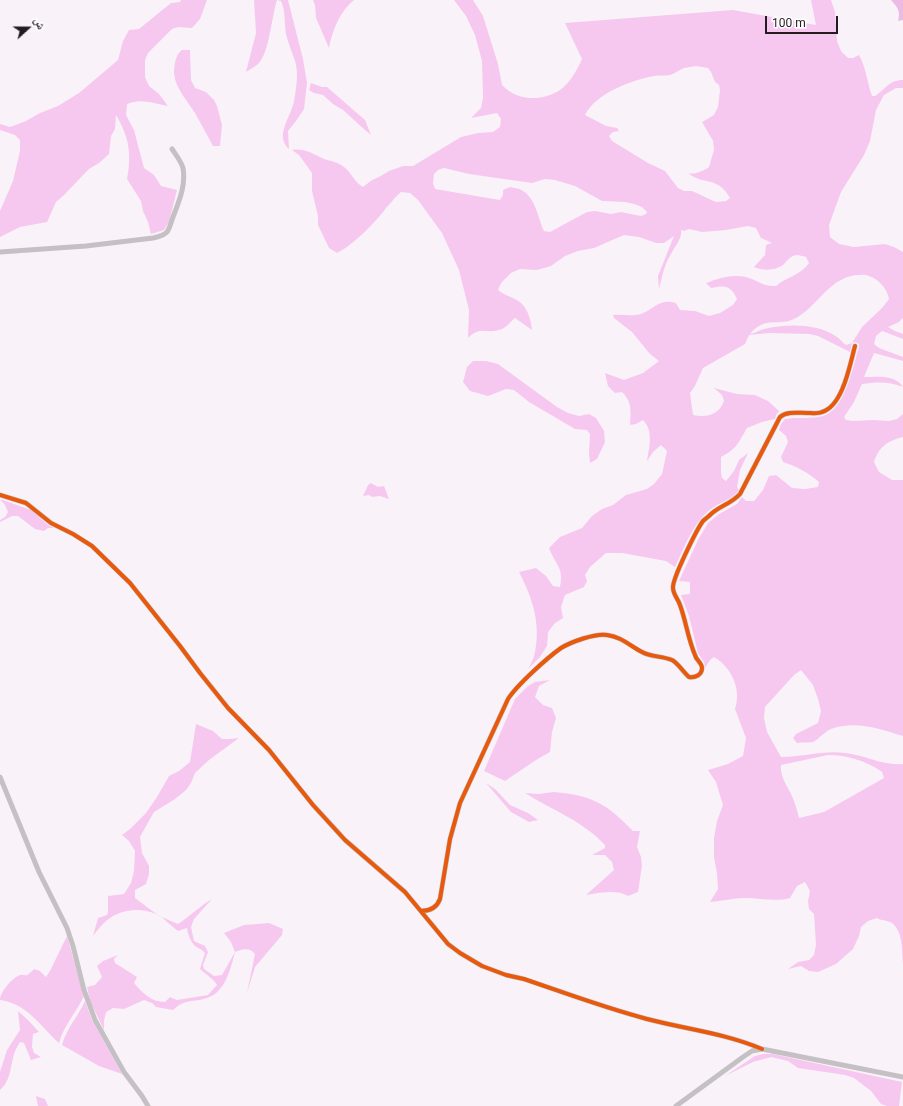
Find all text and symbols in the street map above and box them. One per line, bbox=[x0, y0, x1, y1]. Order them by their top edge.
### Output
north arrow bbox=[8, 8, 48, 48]
scale bar bbox=[767, 8, 840, 34]
text: ش bbox=[32, 16, 48, 31]
text: 100 m bbox=[772, 16, 806, 30]

